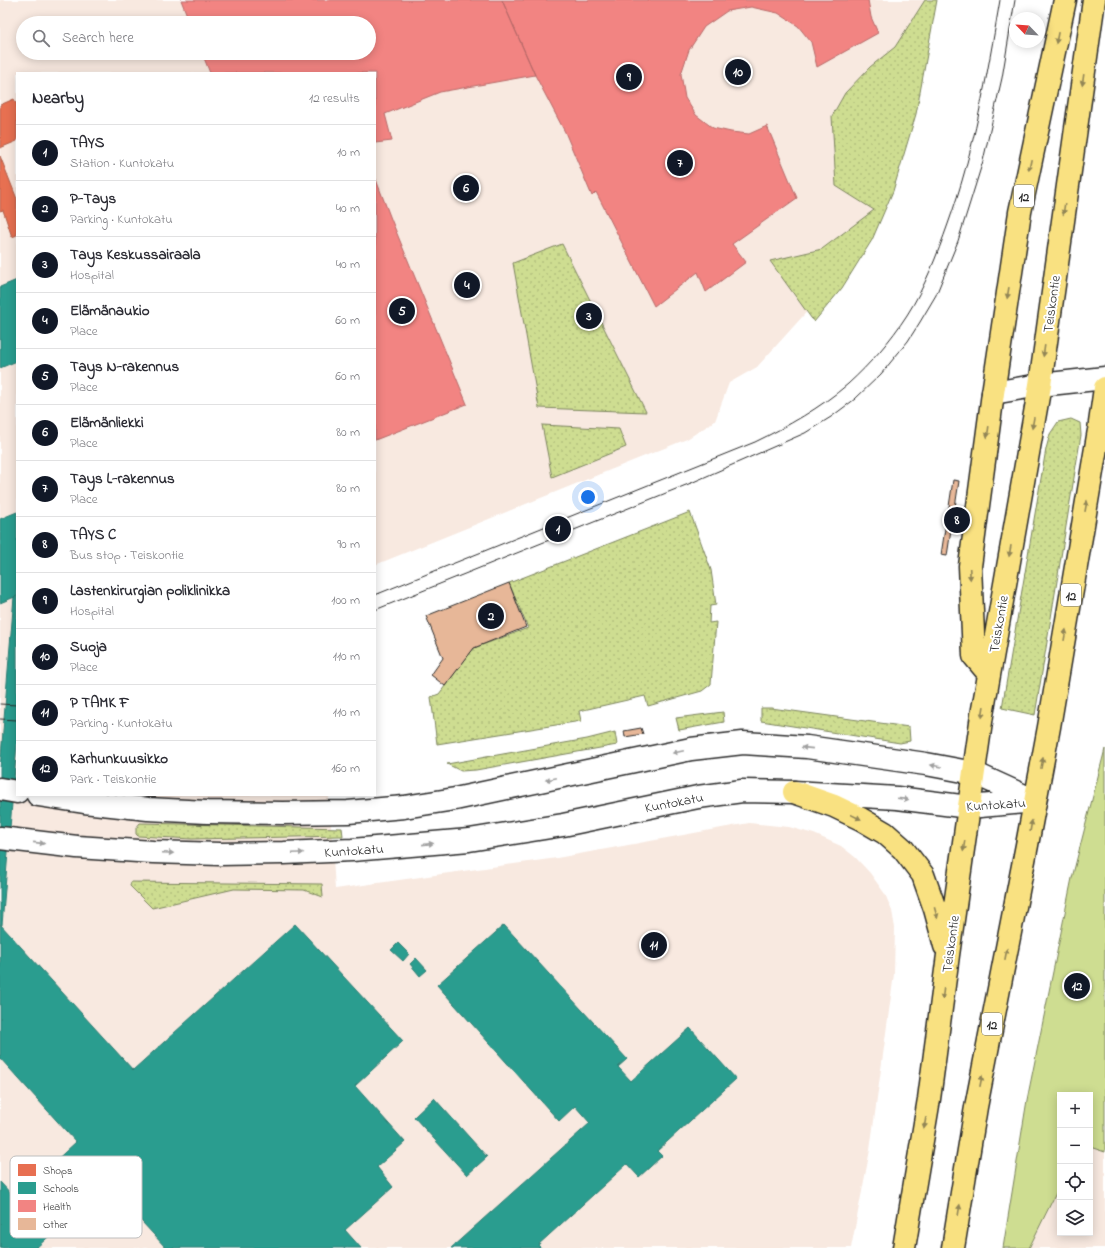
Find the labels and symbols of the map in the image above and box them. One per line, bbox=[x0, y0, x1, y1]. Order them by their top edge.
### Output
north arrow bbox=[1009, 12, 1045, 48]
one-way arrow bbox=[1054, 32, 1060, 44]
pin: 10 bbox=[725, 57, 751, 87]
pin: 9 bbox=[616, 62, 642, 92]
one-way arrow bbox=[1080, 74, 1086, 86]
pin: 7 bbox=[667, 148, 693, 178]
one-way arrow bbox=[1027, 159, 1033, 172]
pin: 6 bbox=[453, 173, 479, 203]
road number: 12 bbox=[1014, 185, 1034, 207]
one-way arrow bbox=[1061, 203, 1067, 215]
pin: 4 bbox=[454, 270, 480, 300]
street label: Teiskontie bbox=[1038, 273, 1067, 334]
one-way arrow bbox=[1005, 287, 1011, 299]
pin: 5 bbox=[389, 296, 415, 326]
pin: 3 bbox=[576, 301, 602, 331]
one-way arrow bbox=[1041, 345, 1047, 358]
one-way arrow bbox=[1030, 417, 1036, 429]
one-way arrow bbox=[985, 425, 991, 438]
your location bbox=[578, 487, 598, 507]
one-way arrow bbox=[1083, 500, 1089, 513]
pin: 8 bbox=[944, 505, 970, 535]
pin: 1 bbox=[545, 514, 571, 544]
one-way arrow bbox=[1007, 545, 1013, 557]
one-way arrow bbox=[967, 568, 973, 581]
road number: 12 bbox=[1061, 584, 1081, 606]
street label: Teiskontie bbox=[984, 593, 1015, 655]
pin: 2 bbox=[478, 601, 504, 631]
one-way arrow bbox=[1062, 629, 1068, 641]
one-way arrow bbox=[979, 706, 985, 718]
one-way arrow bbox=[801, 744, 813, 751]
one-way arrow bbox=[672, 750, 684, 756]
one-way arrow bbox=[1039, 757, 1045, 769]
one-way arrow bbox=[929, 763, 942, 769]
one-way arrow bbox=[544, 776, 557, 782]
street label: Kuntokatu bbox=[643, 787, 706, 819]
street label: Kuntokatu bbox=[966, 793, 1027, 818]
one-way arrow bbox=[897, 796, 909, 802]
one-way arrow bbox=[850, 814, 862, 820]
one-way arrow bbox=[1028, 820, 1034, 832]
one-way arrow bbox=[33, 839, 45, 846]
street label: Kuntokatu bbox=[324, 839, 385, 864]
one-way arrow bbox=[961, 840, 967, 852]
one-way arrow bbox=[422, 841, 434, 847]
one-way arrow bbox=[162, 849, 174, 856]
one-way arrow bbox=[292, 850, 305, 856]
one-way arrow bbox=[933, 907, 939, 919]
street label: Teiskontie bbox=[937, 913, 966, 974]
pin: 11 bbox=[641, 930, 667, 960]
one-way arrow bbox=[1004, 948, 1010, 960]
pin: 12 bbox=[1064, 971, 1090, 1001]
one-way arrow bbox=[940, 988, 946, 1000]
road number: 12 bbox=[982, 1013, 1002, 1035]
one-way arrow bbox=[979, 1075, 985, 1088]
one-way arrow bbox=[922, 1116, 928, 1129]
legend bbox=[10, 1156, 142, 1238]
text: Shops bbox=[43, 1163, 73, 1179]
text: Schools bbox=[43, 1181, 79, 1197]
text: Health bbox=[43, 1199, 71, 1215]
one-way arrow bbox=[956, 1203, 962, 1216]
text: Other bbox=[43, 1217, 68, 1233]

